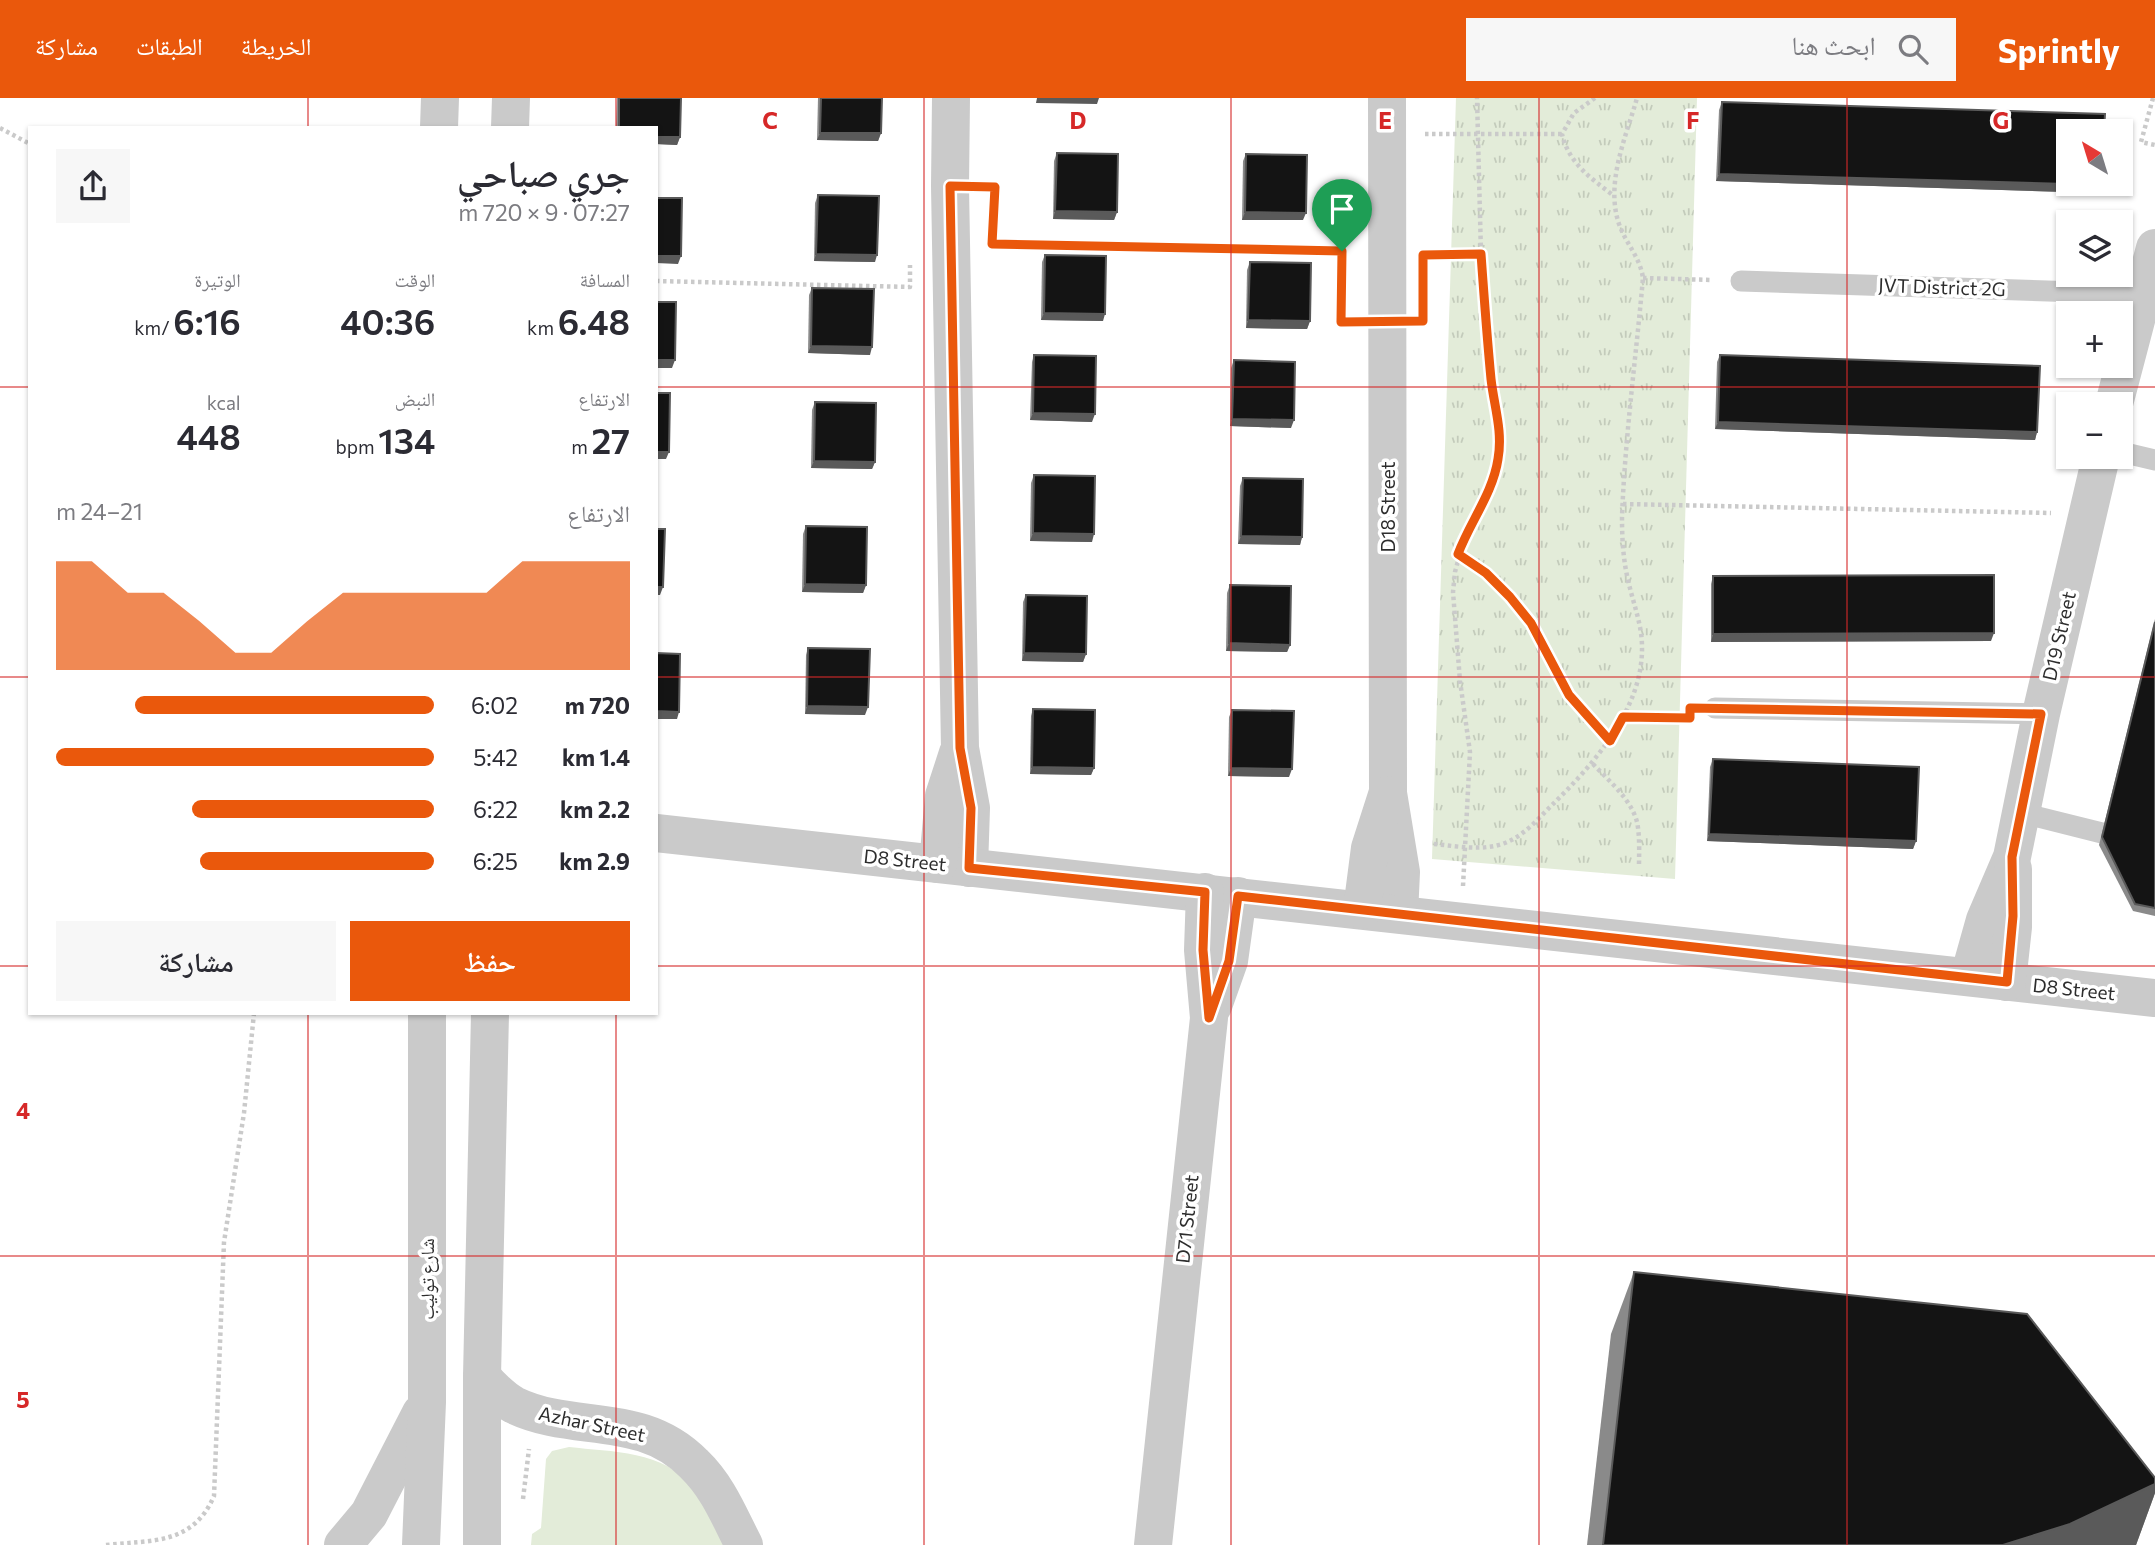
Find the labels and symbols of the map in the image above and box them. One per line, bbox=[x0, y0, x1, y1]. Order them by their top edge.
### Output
text: C bbox=[762, 106, 778, 134]
text: D bbox=[1070, 106, 1087, 134]
text: E bbox=[1378, 106, 1392, 134]
text: F bbox=[1686, 106, 1700, 134]
text: G bbox=[1993, 106, 2009, 134]
north arrow bbox=[2056, 119, 2133, 196]
pin bbox=[1312, 179, 1372, 251]
street label: JVT District 2G bbox=[1878, 273, 2006, 300]
street label: D18 Street bbox=[1376, 461, 1399, 553]
street label: D19 Street bbox=[2037, 589, 2080, 683]
street label: D8 Street bbox=[863, 844, 948, 875]
street label: D8 Street bbox=[2032, 973, 2117, 1004]
text: 4 bbox=[16, 1096, 30, 1124]
street label: D71 Street bbox=[1170, 1173, 1203, 1264]
street label: شارع توليب bbox=[415, 1238, 439, 1320]
text: 5 bbox=[16, 1385, 30, 1413]
street label: Azhar Street bbox=[537, 1401, 648, 1446]

